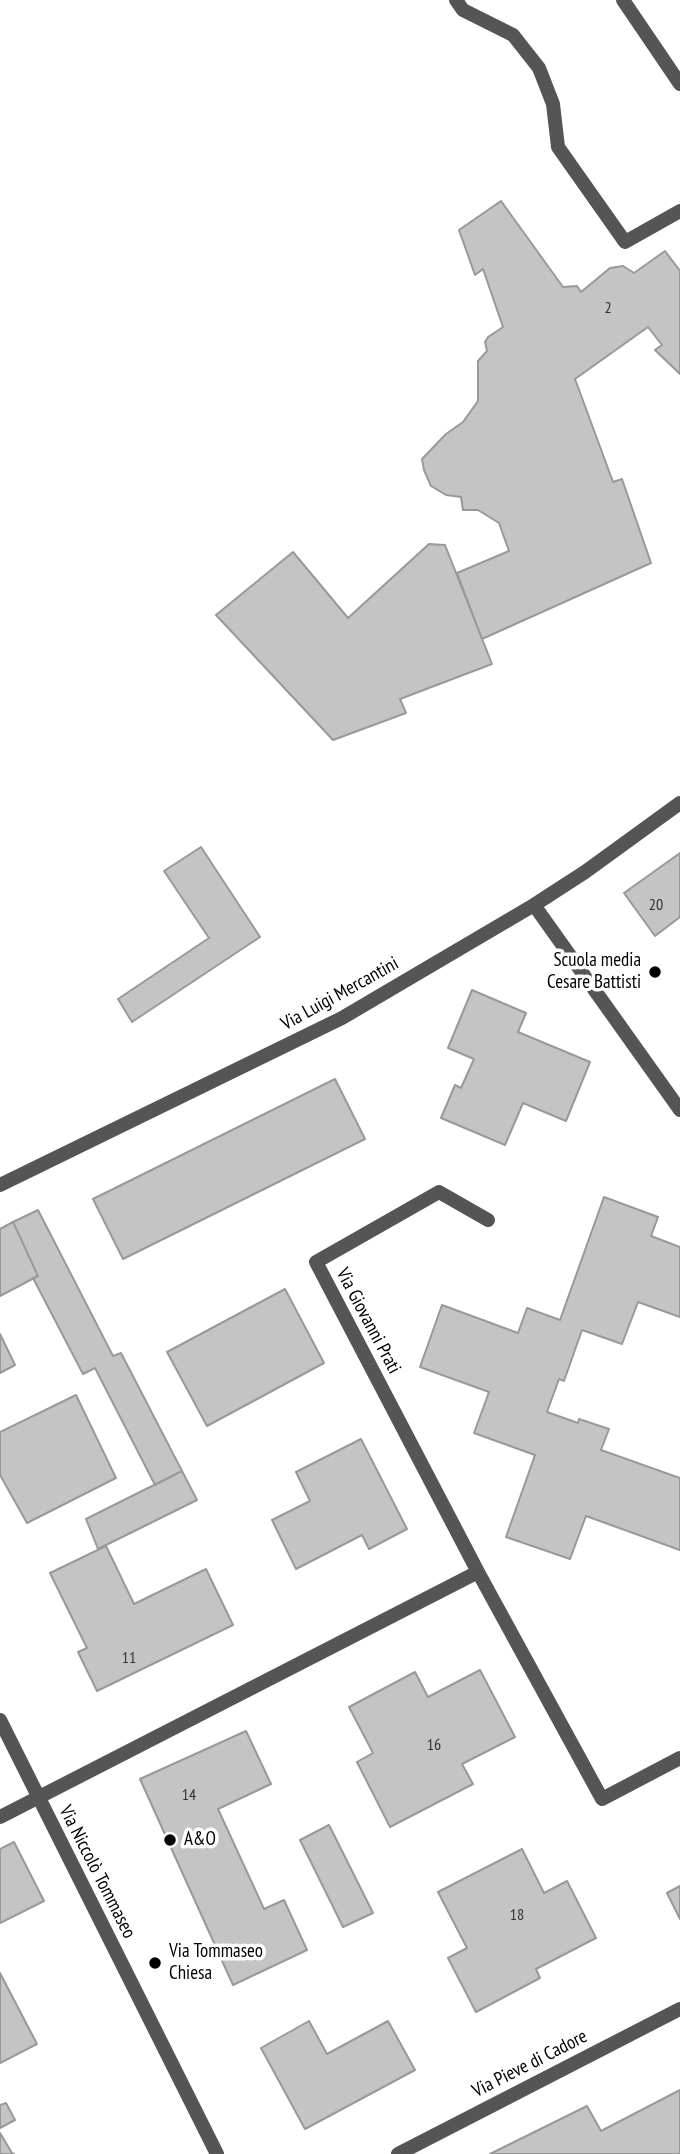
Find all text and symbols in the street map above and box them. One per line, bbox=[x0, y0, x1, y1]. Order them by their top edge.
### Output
house number: 2 bbox=[604, 298, 612, 318]
house number: 20 bbox=[649, 895, 663, 915]
place label: Scuola media Cesare Battisti bbox=[547, 950, 641, 994]
street label: Via Luigi Mercantini bbox=[277, 952, 403, 1036]
marker: Scuola media Cesare Battisti bbox=[647, 964, 663, 980]
street label: Via Giovanni Prati bbox=[331, 1264, 405, 1378]
house number: 11 bbox=[122, 1648, 136, 1668]
house number: 16 bbox=[427, 1735, 441, 1755]
house number: 14 bbox=[182, 1785, 196, 1805]
street label: Via Niccolò Tommaseo bbox=[54, 1802, 140, 1942]
place label: A&O bbox=[184, 1829, 216, 1851]
marker: A&O bbox=[162, 1832, 178, 1848]
house number: 18 bbox=[510, 1905, 524, 1925]
place label: Via Tommaseo Chiesa bbox=[169, 1941, 263, 1985]
marker: Via Tommaseo Chiesa bbox=[147, 1955, 163, 1971]
street label: Via Pieve di Cadore bbox=[469, 2025, 591, 2103]

